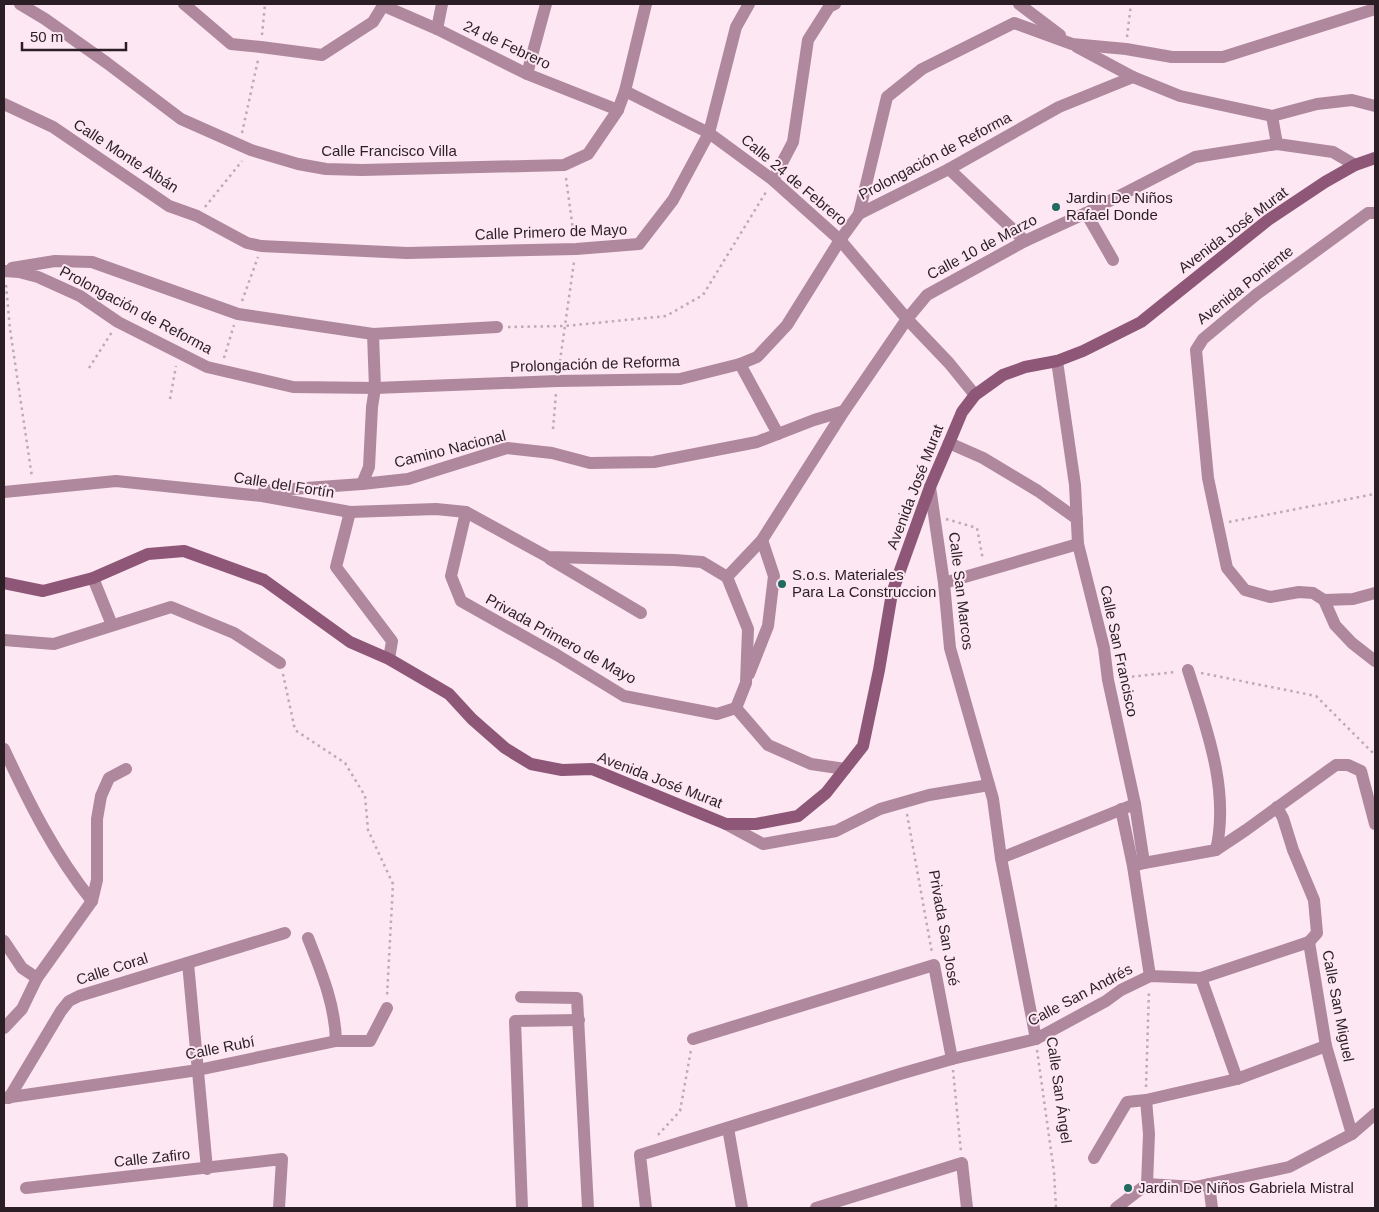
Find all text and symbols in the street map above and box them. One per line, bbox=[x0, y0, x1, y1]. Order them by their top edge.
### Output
street label: 24 de Febrero bbox=[461, 17, 554, 72]
scale bar bbox=[22, 20, 126, 52]
text: 50 m bbox=[30, 28, 63, 45]
street label: Prolongación de Reforma bbox=[856, 108, 1014, 203]
street label: Calle Monte Albán bbox=[71, 115, 182, 196]
street label: Calle 24 de Febrero bbox=[738, 130, 851, 229]
street label: Calle Francisco Villa bbox=[321, 142, 457, 159]
street label: Avenida José Murat bbox=[1175, 183, 1291, 276]
place label: Jardin De Niños Rafael Donde bbox=[1066, 189, 1173, 223]
marker: Jardin De Niños Rafael Donde bbox=[1050, 201, 1062, 213]
street label: Calle 10 de Marzo bbox=[924, 210, 1039, 283]
street label: Calle Primero de Mayo bbox=[474, 220, 628, 243]
street label: Avenida Poniente bbox=[1193, 242, 1296, 327]
street label: Prolongación de Reforma bbox=[57, 262, 216, 357]
street label: Prolongación de Reforma bbox=[510, 352, 681, 375]
street label: Avenida José Murat bbox=[883, 421, 946, 552]
street label: Camino Nacional bbox=[392, 426, 507, 471]
street label: Calle del Fortín bbox=[233, 468, 336, 501]
street label: Calle San Marcos bbox=[946, 531, 977, 651]
place label: S.o.s. Materiales Para La Construccion bbox=[792, 566, 936, 600]
marker: S.o.s. Materiales Para La Construccion bbox=[776, 578, 788, 590]
street label: Calle San Francisco bbox=[1097, 583, 1142, 718]
street label: Privada Primero de Mayo bbox=[483, 590, 639, 687]
street label: Avenida José Murat bbox=[595, 748, 726, 811]
street label: Privada San José bbox=[926, 869, 963, 987]
street label: Calle Coral bbox=[74, 949, 150, 988]
street label: Calle San Miguel bbox=[1319, 949, 1358, 1063]
street label: Calle San Andrés bbox=[1025, 960, 1135, 1029]
street label: Calle Rubí bbox=[184, 1032, 257, 1063]
street label: Calle San Ángel bbox=[1044, 1035, 1075, 1144]
street label: Calle Zafiro bbox=[113, 1145, 191, 1170]
place label: Jardin De Niños Gabriela Mistral bbox=[1138, 1179, 1354, 1196]
marker: Jardin De Niños Gabriela Mistral bbox=[1122, 1182, 1134, 1194]

